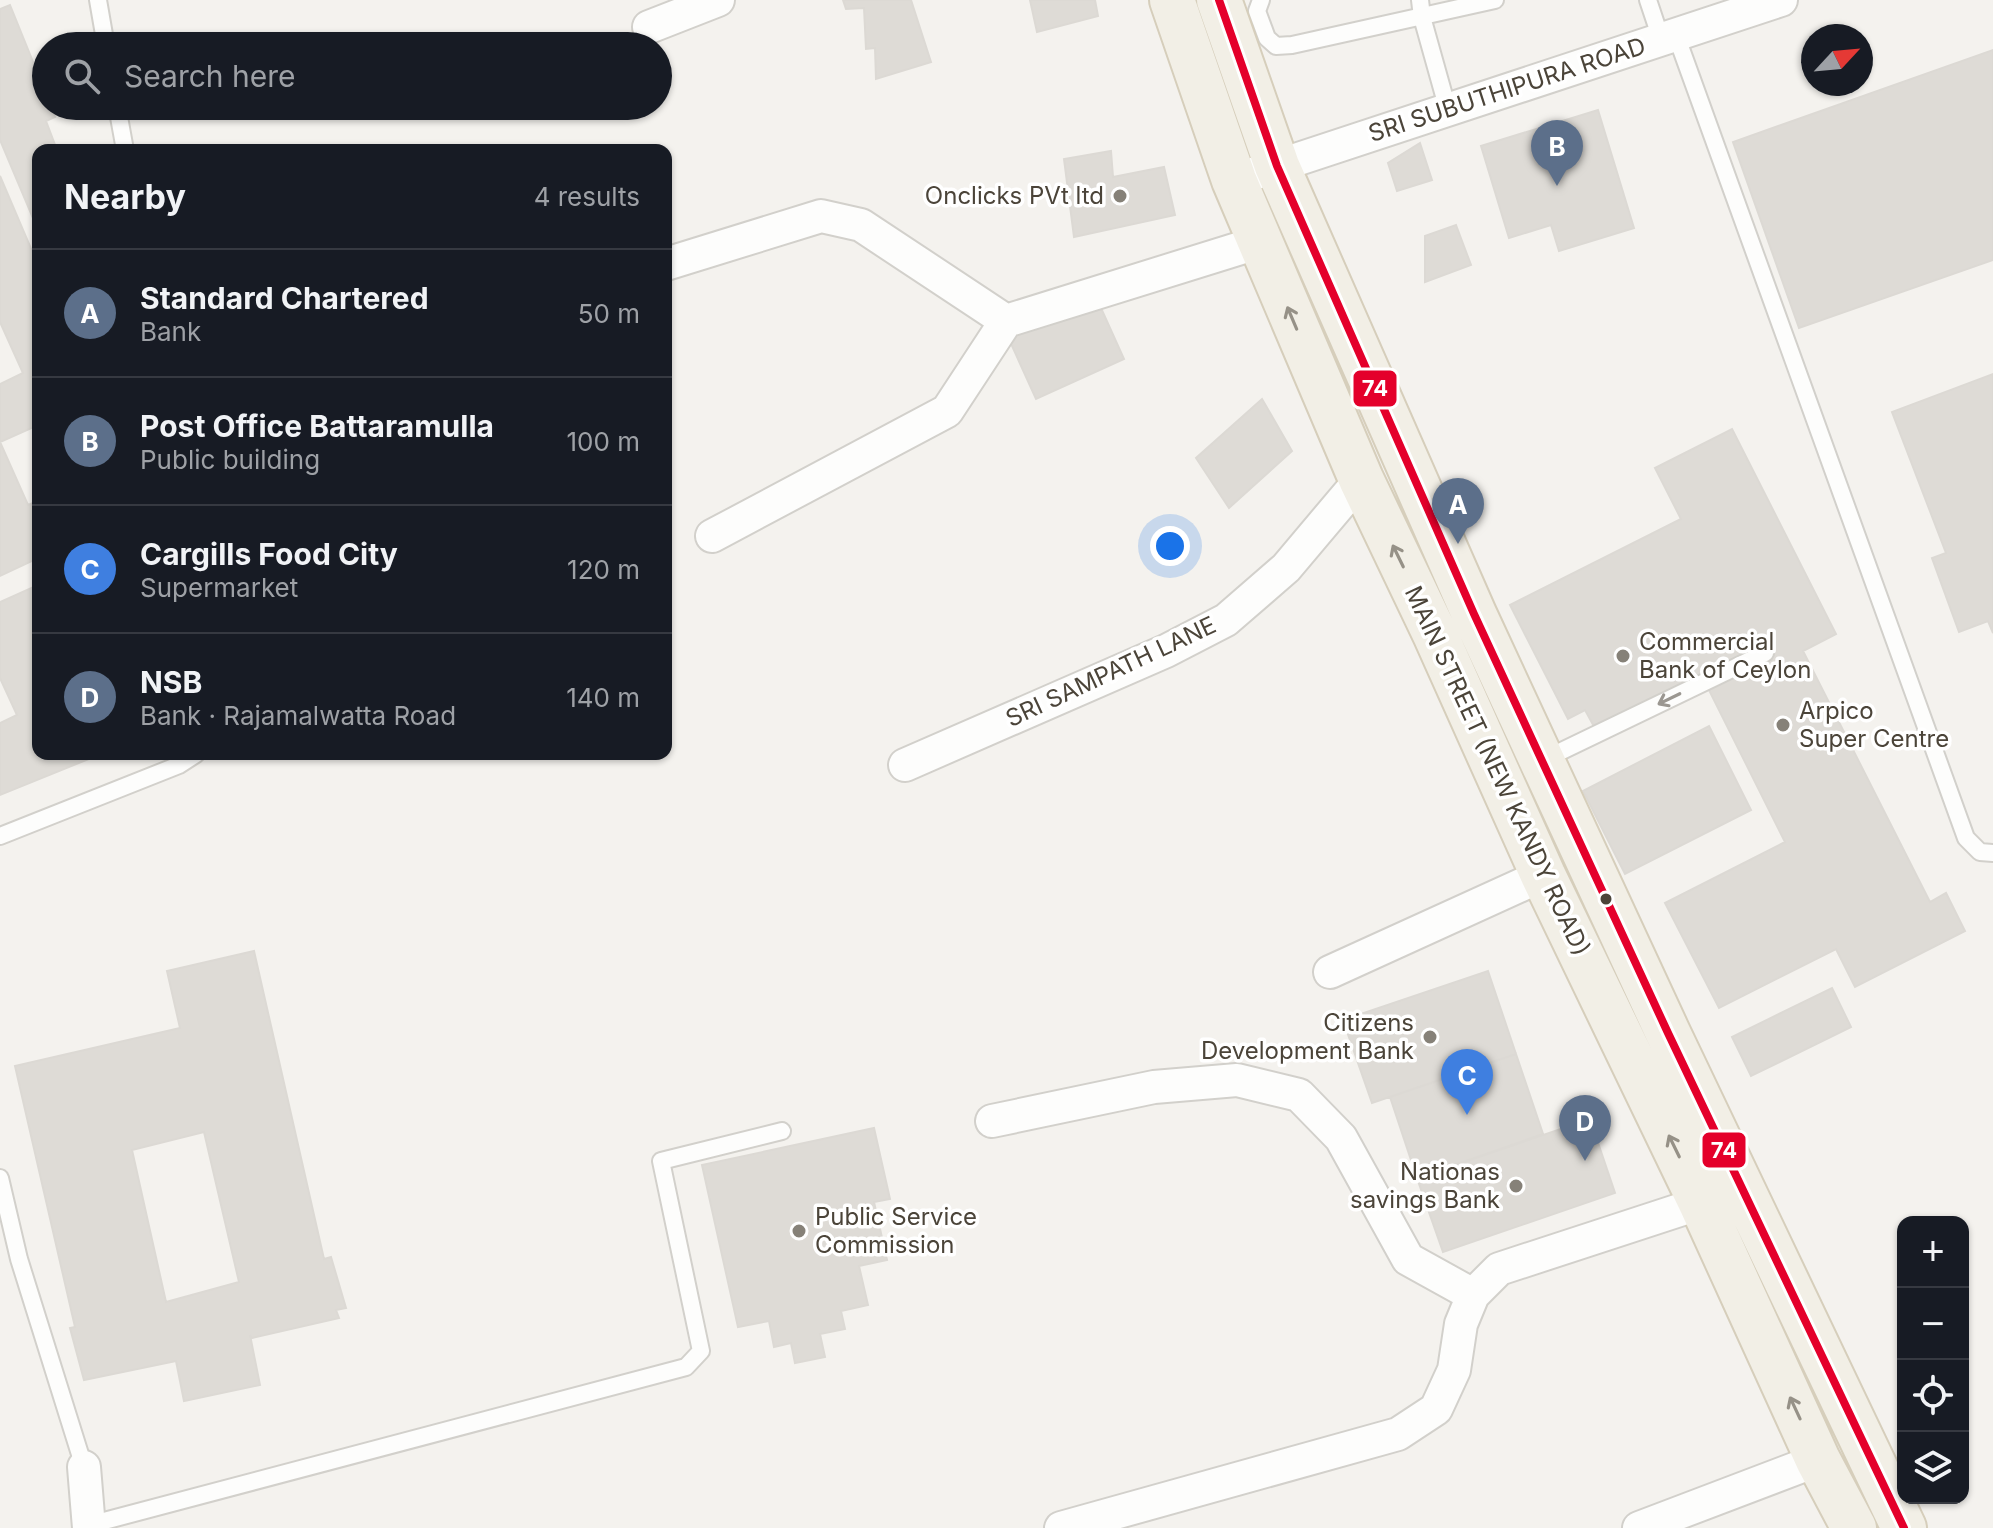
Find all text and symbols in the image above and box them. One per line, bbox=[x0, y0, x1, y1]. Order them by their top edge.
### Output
north arrow bbox=[1801, 24, 1873, 96]
search box bbox=[32, 32, 672, 120]
street label: SRI SUBUTHIPURA ROAD bbox=[1365, 32, 1649, 148]
icon: search bbox=[60, 54, 104, 98]
text: Search here bbox=[124, 58, 296, 94]
pin: B bbox=[1531, 120, 1583, 186]
text: Nearby bbox=[64, 176, 186, 217]
text: 4 results bbox=[534, 181, 640, 212]
place label: Onclicks PVt ltd bbox=[925, 181, 1104, 210]
marker: Onclicks PVt ltd bbox=[1111, 187, 1129, 205]
text: Standard Chartered bbox=[140, 280, 429, 316]
text: A bbox=[80, 298, 100, 329]
text: 50 m bbox=[578, 298, 640, 329]
one-way arrow bbox=[1284, 306, 1299, 331]
text: Bank bbox=[140, 316, 201, 347]
line badge: 74 bbox=[1352, 369, 1398, 408]
text: 74 bbox=[1362, 375, 1388, 401]
text: Post Office Battaramulla bbox=[140, 408, 494, 444]
text: B bbox=[81, 426, 99, 457]
text: 100 m bbox=[567, 426, 640, 457]
text: Public building bbox=[140, 444, 320, 475]
pin: A bbox=[1432, 478, 1484, 544]
your location bbox=[1150, 526, 1190, 566]
text: Cargills Food City bbox=[140, 536, 398, 572]
one-way arrow bbox=[1390, 544, 1405, 568]
text: C bbox=[80, 554, 100, 585]
text: 120 m bbox=[567, 554, 640, 585]
text: Supermarket bbox=[140, 572, 298, 603]
street label: MAIN STREET (NEW KANDY ROAD) bbox=[1399, 581, 1596, 960]
street label: SRI SAMPATH LANE bbox=[1001, 610, 1220, 733]
place label: Commercial Bank of Ceylon bbox=[1639, 627, 1811, 684]
marker: Commercial Bank of Ceylon bbox=[1614, 647, 1632, 665]
text: NSB bbox=[140, 664, 202, 700]
text: D bbox=[81, 682, 99, 713]
text: 140 m bbox=[566, 682, 640, 713]
one-way arrow bbox=[1658, 692, 1682, 707]
place label: Arpico Super Centre bbox=[1799, 696, 1949, 753]
text: Bank · Rajamalwatta Road bbox=[140, 700, 456, 731]
marker: Arpico Super Centre bbox=[1774, 716, 1792, 734]
unlabelled marker bbox=[1598, 891, 1614, 907]
place label: Citizens Development Bank bbox=[1201, 1008, 1414, 1065]
marker: Citizens Development Bank bbox=[1421, 1028, 1439, 1046]
pin: C bbox=[1441, 1049, 1493, 1115]
pin: D bbox=[1559, 1095, 1611, 1161]
line badge: 74 bbox=[1701, 1131, 1747, 1169]
one-way arrow bbox=[1666, 1135, 1681, 1159]
text: 74 bbox=[1711, 1137, 1737, 1163]
place label: Nationas savings Bank bbox=[1350, 1157, 1500, 1214]
marker: Nationas savings Bank bbox=[1507, 1177, 1525, 1195]
place label: Public Service Commission bbox=[815, 1202, 977, 1259]
map controls bbox=[1897, 1216, 1969, 1504]
button: + bbox=[1897, 1216, 1969, 1288]
marker: Public Service Commission bbox=[790, 1222, 808, 1240]
button: − bbox=[1897, 1288, 1969, 1360]
button: locate bbox=[1897, 1360, 1969, 1432]
one-way arrow bbox=[1787, 1396, 1802, 1420]
button: layers bbox=[1897, 1432, 1969, 1504]

